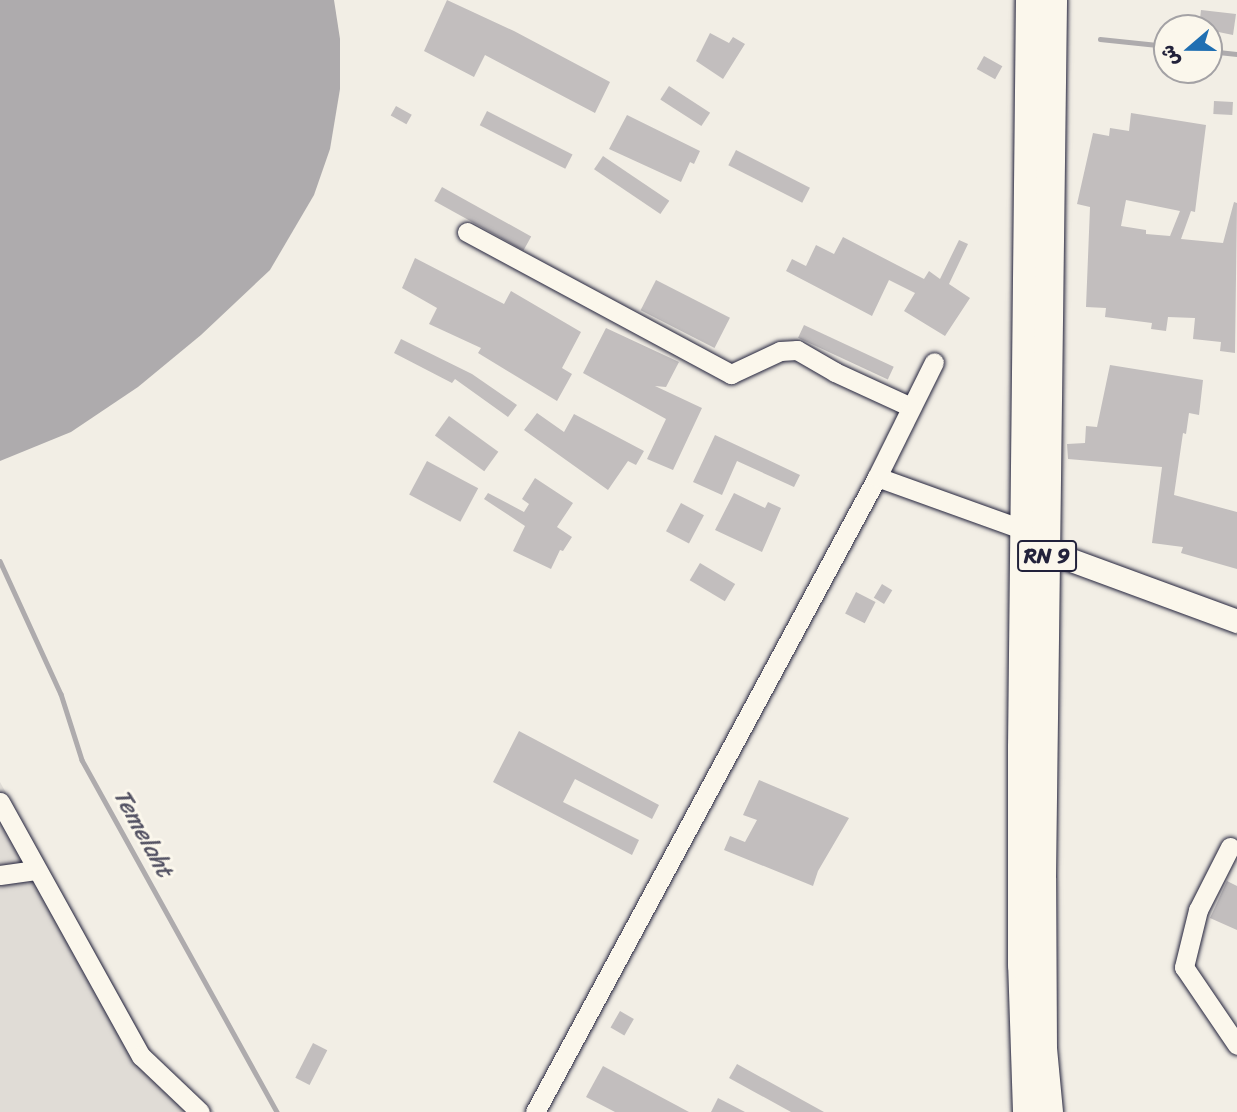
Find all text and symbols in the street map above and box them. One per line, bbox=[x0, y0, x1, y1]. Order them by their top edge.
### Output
north arrow bbox=[1153, 14, 1223, 84]
text: ش bbox=[1151, 40, 1189, 71]
road number: RN 9 bbox=[1016, 538, 1078, 574]
water label: Temelaht bbox=[107, 784, 179, 882]

